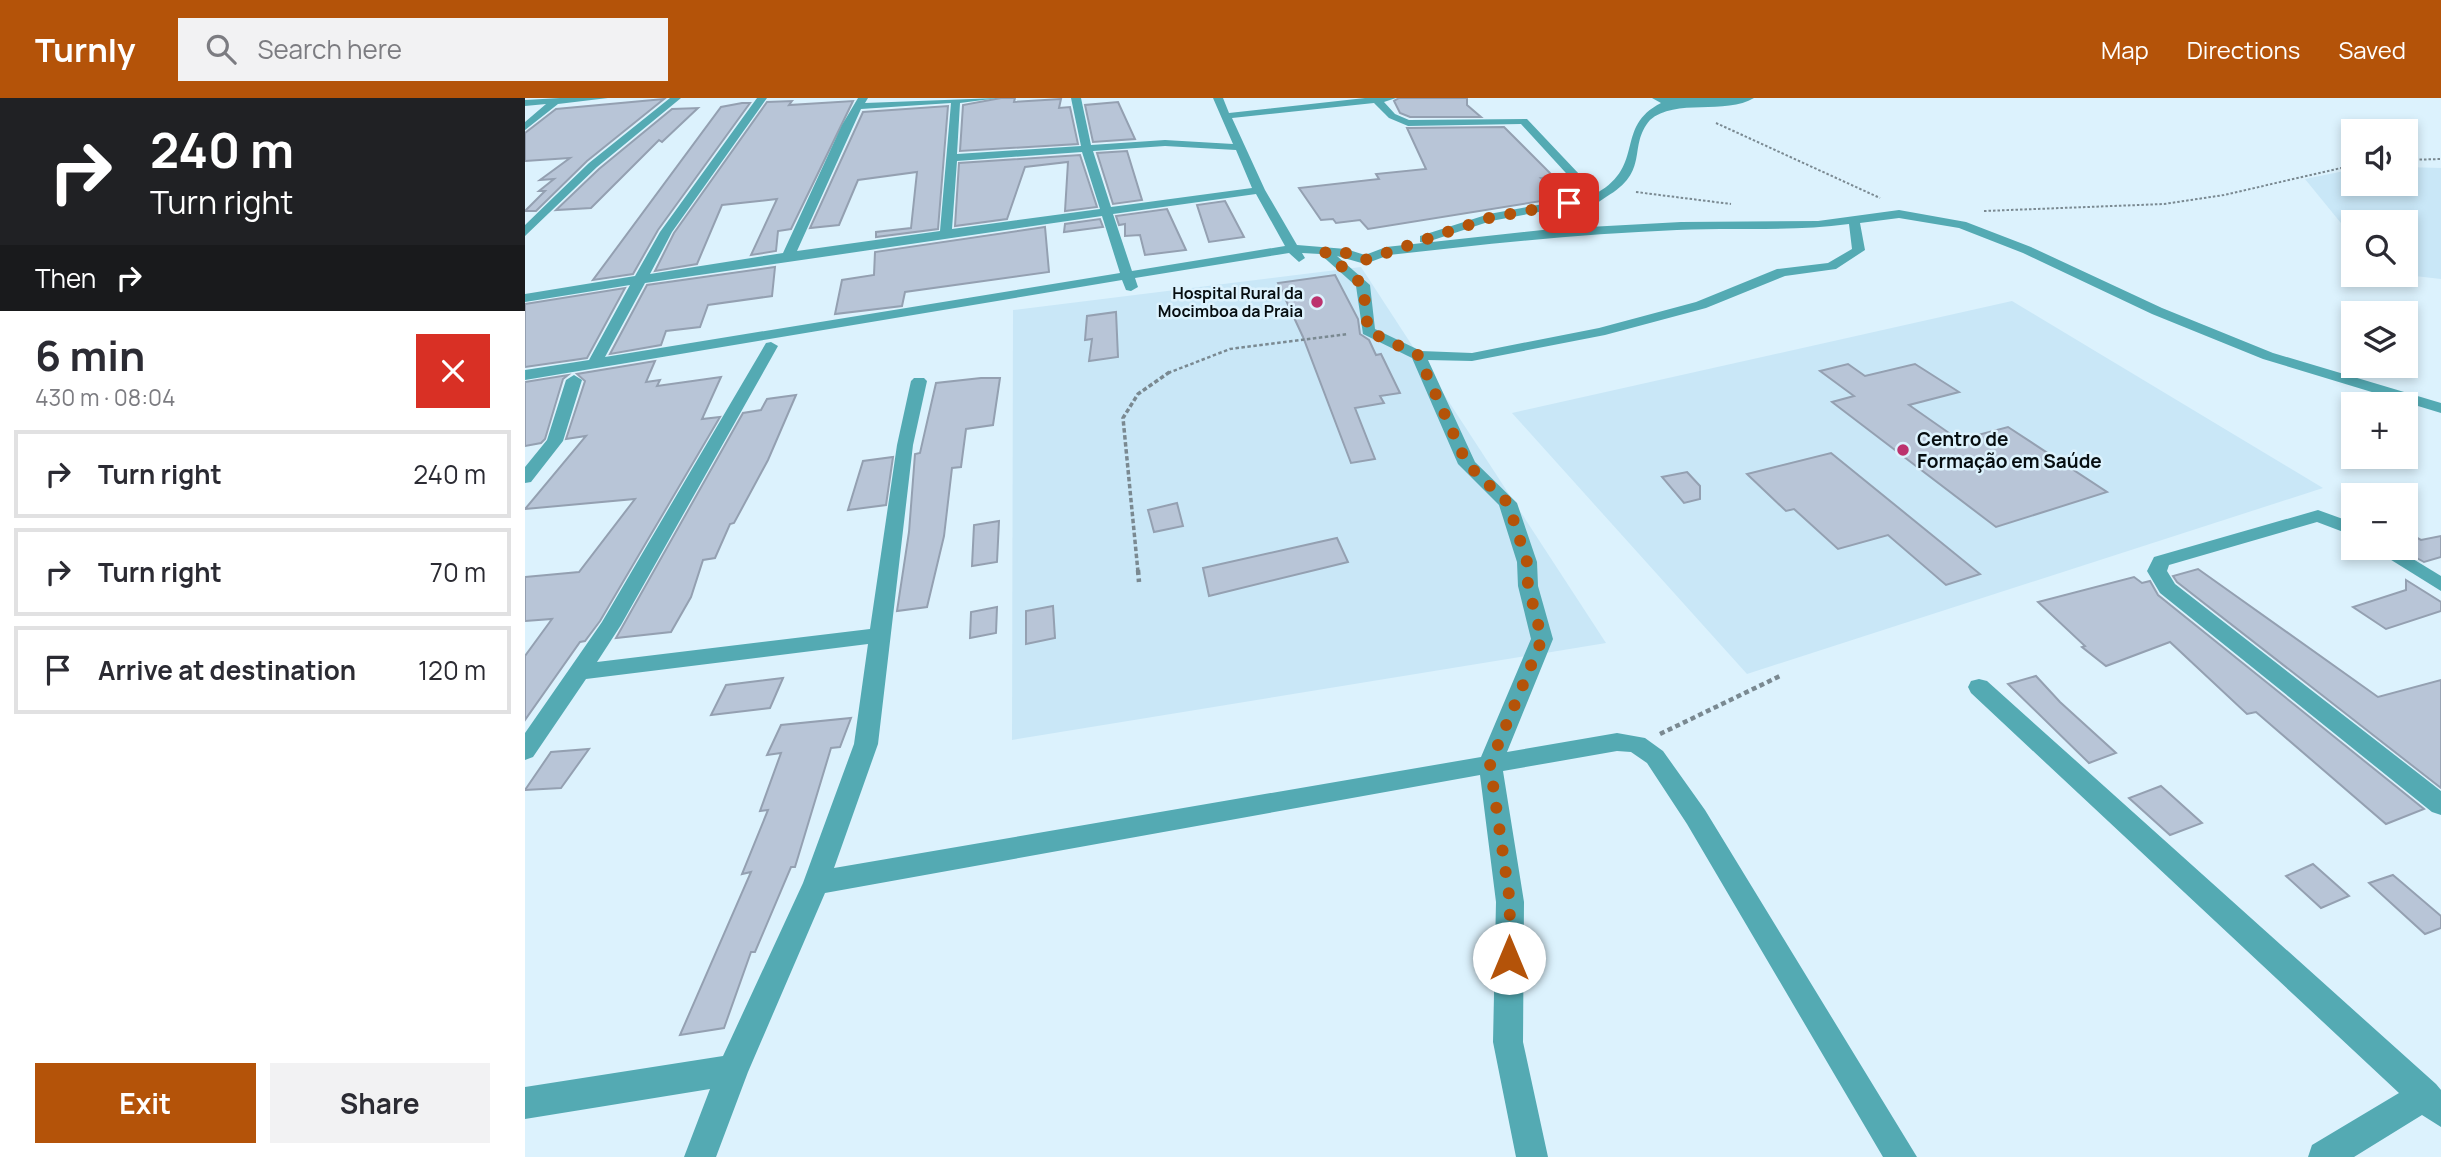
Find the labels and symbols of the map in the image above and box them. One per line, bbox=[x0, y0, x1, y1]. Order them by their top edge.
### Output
pin bbox=[1539, 173, 1599, 233]
place label: Hospital Rural da Mocimboa da Praia bbox=[1158, 282, 1303, 322]
marker: Hospital Rural da Mocimboa da Praia bbox=[1309, 294, 1325, 310]
place label: Centro de Formação em Saúde bbox=[1917, 426, 2102, 474]
marker: Centro de Formação em Saúde bbox=[1895, 442, 1911, 458]
position arrow bbox=[1472, 921, 1546, 995]

